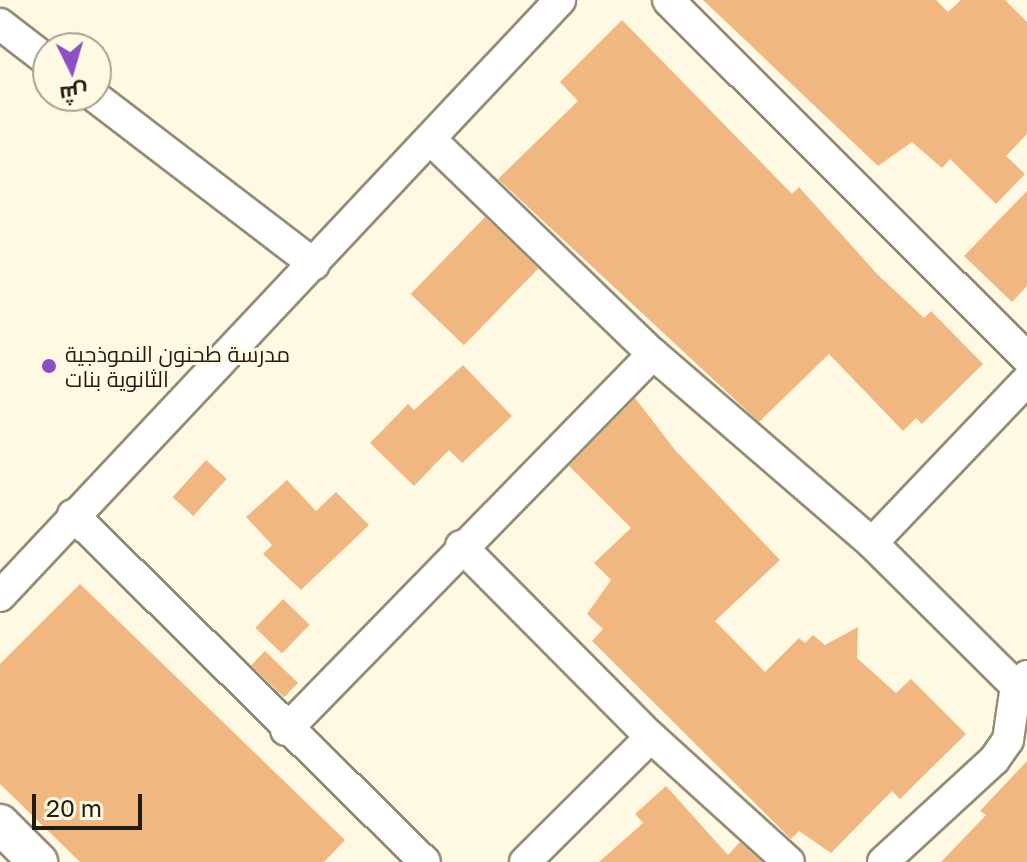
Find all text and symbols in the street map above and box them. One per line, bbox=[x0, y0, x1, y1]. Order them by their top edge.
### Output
north arrow bbox=[32, 32, 112, 112]
text: ش bbox=[59, 80, 89, 109]
place label: مدرسة طحنون النموذجية الثانوية بنات bbox=[65, 340, 290, 392]
marker: مدرسة طحنون النموذجية الثانوية بنات bbox=[40, 357, 58, 375]
scale bar bbox=[36, 778, 146, 828]
text: 20 m bbox=[46, 793, 102, 822]

